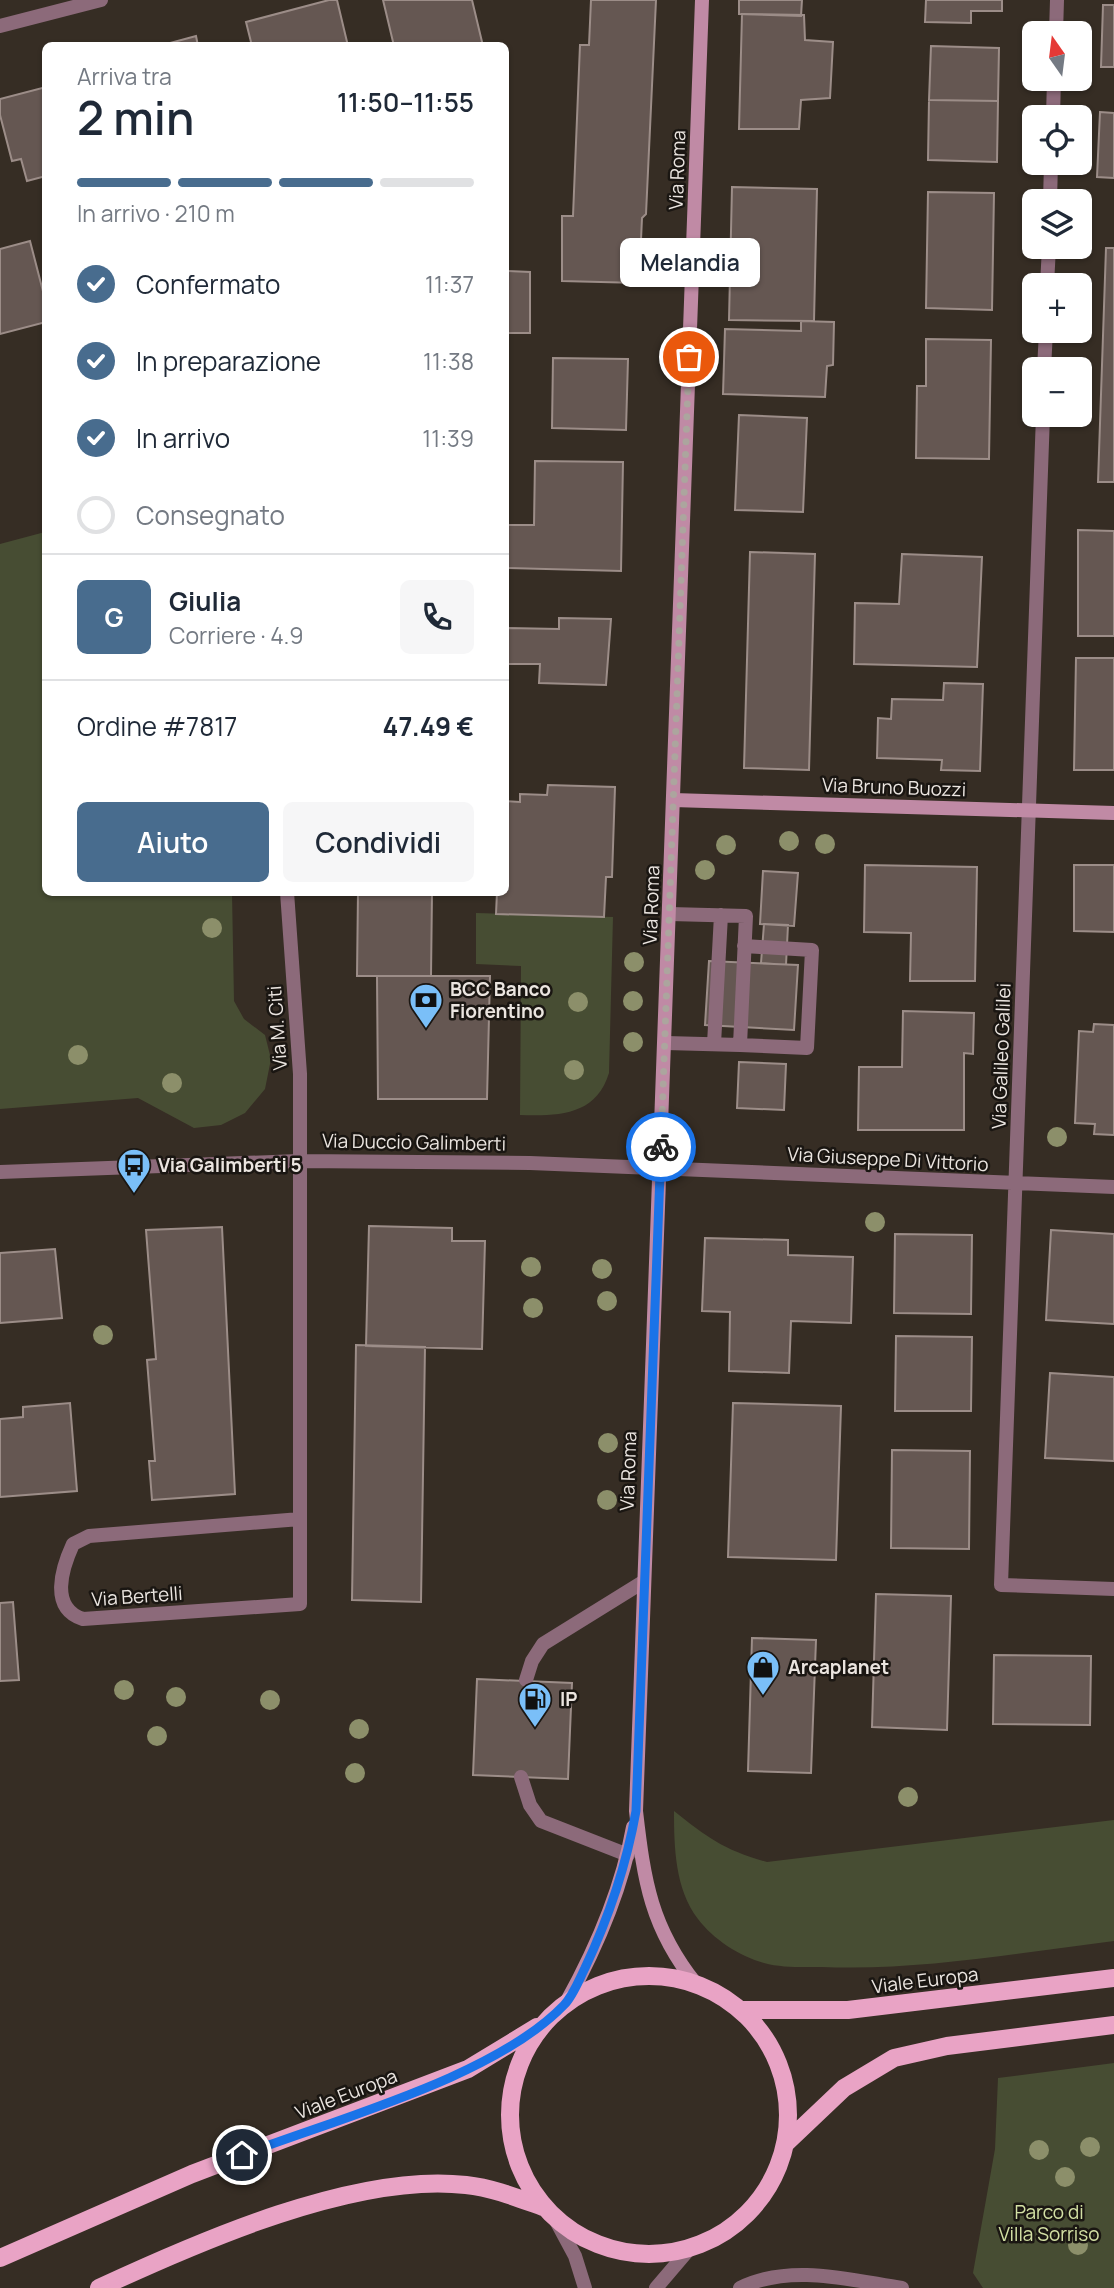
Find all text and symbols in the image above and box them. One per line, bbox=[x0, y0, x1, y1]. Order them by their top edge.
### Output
north arrow bbox=[1022, 21, 1092, 91]
map controls bbox=[1022, 21, 1092, 427]
text: Arriva tra bbox=[77, 60, 172, 92]
text: 11:50–11:55 bbox=[337, 84, 474, 120]
text: 2 min bbox=[77, 86, 194, 149]
button: locate bbox=[1022, 105, 1092, 175]
street label: Via Roma bbox=[663, 130, 691, 210]
button: layers bbox=[1022, 189, 1092, 259]
text: In arrivo · 210 m bbox=[77, 197, 235, 229]
callout: Melandia bbox=[619, 238, 759, 287]
text: Melandia bbox=[640, 246, 740, 278]
icon: check bbox=[77, 265, 115, 303]
text: Confermato bbox=[136, 266, 280, 302]
text: 11:37 bbox=[425, 268, 474, 300]
button: + bbox=[1022, 273, 1092, 343]
pin bbox=[659, 327, 719, 387]
icon: bag bbox=[670, 338, 708, 376]
icon: check bbox=[77, 342, 115, 380]
text: In preparazione bbox=[136, 343, 321, 379]
text: 11:38 bbox=[423, 345, 474, 377]
button: − bbox=[1022, 357, 1092, 427]
icon: check bbox=[77, 419, 115, 457]
text: In arrivo bbox=[136, 420, 230, 456]
text: 11:39 bbox=[422, 422, 474, 454]
text: Consegnato bbox=[136, 497, 285, 533]
button: phone bbox=[400, 580, 474, 654]
text: Giulia bbox=[169, 583, 241, 619]
text: G bbox=[104, 599, 124, 635]
text: Corriere · 4.9 bbox=[169, 619, 304, 651]
text: Ordine #7817 bbox=[77, 708, 237, 744]
text: 47.49 € bbox=[383, 708, 474, 744]
street label: Via Bruno Buozzi bbox=[821, 771, 967, 803]
button: Aiuto bbox=[77, 802, 269, 882]
button: Condividi bbox=[283, 802, 474, 882]
street label: Via Roma bbox=[637, 865, 665, 945]
place label: BCC Banco Fiorentino bbox=[450, 976, 551, 1024]
bank icon: BCC Banco Fiorentino bbox=[407, 981, 445, 1030]
street label: Via Galileo Galilei bbox=[985, 983, 1017, 1129]
street label: Via M. Citi bbox=[261, 985, 293, 1071]
courier bbox=[626, 1112, 696, 1182]
street label: Via Duccio Galimberti bbox=[322, 1127, 506, 1157]
icon: bike bbox=[642, 1128, 680, 1166]
street label: Via Giuseppe Di Vittorio bbox=[787, 1141, 989, 1177]
bus stop icon: Via Galimberti 5 bbox=[115, 1146, 153, 1195]
place label: Via Galimberti 5 bbox=[158, 1152, 302, 1178]
street label: Via Roma bbox=[614, 1431, 642, 1511]
street label: Via Bertelli bbox=[91, 1580, 183, 1612]
shop icon: Arcaplanet bbox=[744, 1648, 782, 1697]
place label: Arcaplanet bbox=[788, 1654, 889, 1680]
fuel station icon: IP bbox=[516, 1680, 554, 1729]
place label: IP bbox=[560, 1686, 577, 1712]
street label: Viale Europa bbox=[870, 1961, 980, 1999]
street label: Viale Europa bbox=[291, 2063, 401, 2125]
pin bbox=[212, 2125, 272, 2185]
icon: home bbox=[223, 2136, 261, 2174]
park label: Parco di Villa Sorriso bbox=[998, 2199, 1100, 2247]

